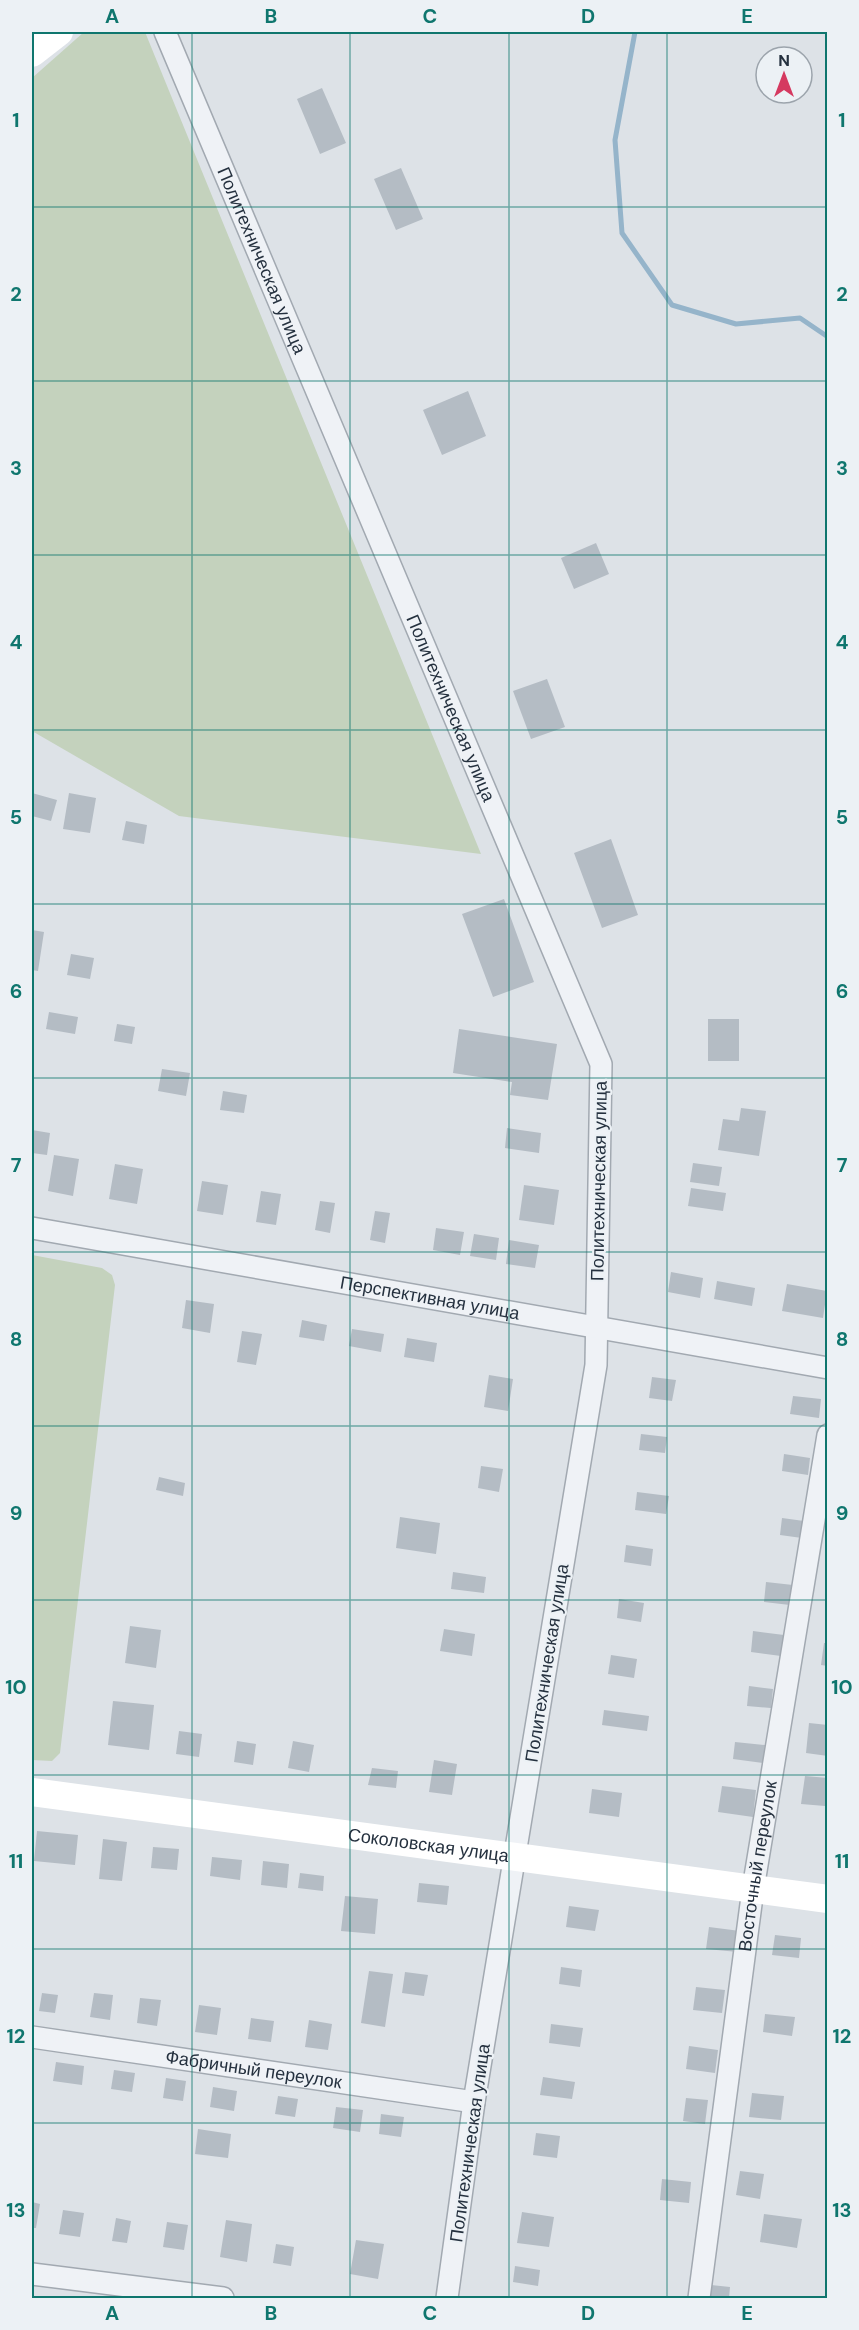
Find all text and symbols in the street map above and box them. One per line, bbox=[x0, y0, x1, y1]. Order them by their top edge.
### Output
text: A bbox=[105, 3, 119, 29]
text: B bbox=[265, 3, 277, 29]
text: C bbox=[423, 3, 437, 29]
text: D bbox=[581, 3, 595, 29]
text: E bbox=[741, 3, 753, 29]
north arrow bbox=[754, 45, 814, 105]
text: N bbox=[778, 50, 790, 71]
text: 1 bbox=[12, 107, 20, 133]
text: 1 bbox=[838, 107, 846, 133]
street label: Политехническая улица bbox=[211, 163, 312, 358]
text: 2 bbox=[10, 281, 22, 307]
text: 2 bbox=[836, 281, 848, 307]
text: 3 bbox=[10, 455, 22, 481]
text: 3 bbox=[836, 455, 848, 481]
street label: Политехническая улица bbox=[401, 611, 501, 806]
text: 4 bbox=[10, 629, 23, 655]
text: 4 bbox=[836, 629, 849, 655]
text: 5 bbox=[10, 804, 22, 830]
text: 5 bbox=[836, 804, 848, 830]
text: 6 bbox=[10, 978, 22, 1004]
text: 6 bbox=[836, 978, 848, 1004]
street label: Политехническая улица bbox=[585, 1080, 613, 1281]
text: 7 bbox=[11, 1152, 22, 1178]
text: 7 bbox=[837, 1152, 848, 1178]
street label: Перспективная улица bbox=[338, 1270, 522, 1326]
text: 8 bbox=[10, 1326, 22, 1352]
text: 8 bbox=[836, 1326, 848, 1352]
text: 9 bbox=[10, 1500, 22, 1526]
text: 9 bbox=[836, 1500, 848, 1526]
street label: Политехническая улица bbox=[519, 1561, 575, 1764]
text: 10 bbox=[5, 1674, 27, 1700]
text: 10 bbox=[831, 1674, 853, 1700]
street label: Восточный переулок bbox=[733, 1779, 783, 1953]
street label: Соколовская улица bbox=[346, 1823, 511, 1868]
text: 11 bbox=[9, 1848, 23, 1874]
text: 11 bbox=[835, 1848, 849, 1874]
text: 12 bbox=[7, 2023, 25, 2049]
text: 12 bbox=[833, 2023, 851, 2049]
street label: Политехническая улица bbox=[444, 2041, 496, 2244]
street label: Фабричный переулок bbox=[164, 2045, 344, 2094]
text: 13 bbox=[6, 2197, 26, 2223]
text: 13 bbox=[832, 2197, 852, 2223]
text: A bbox=[105, 2300, 119, 2326]
text: B bbox=[265, 2300, 277, 2326]
text: C bbox=[423, 2300, 437, 2326]
text: D bbox=[581, 2300, 595, 2326]
text: E bbox=[741, 2300, 753, 2326]

